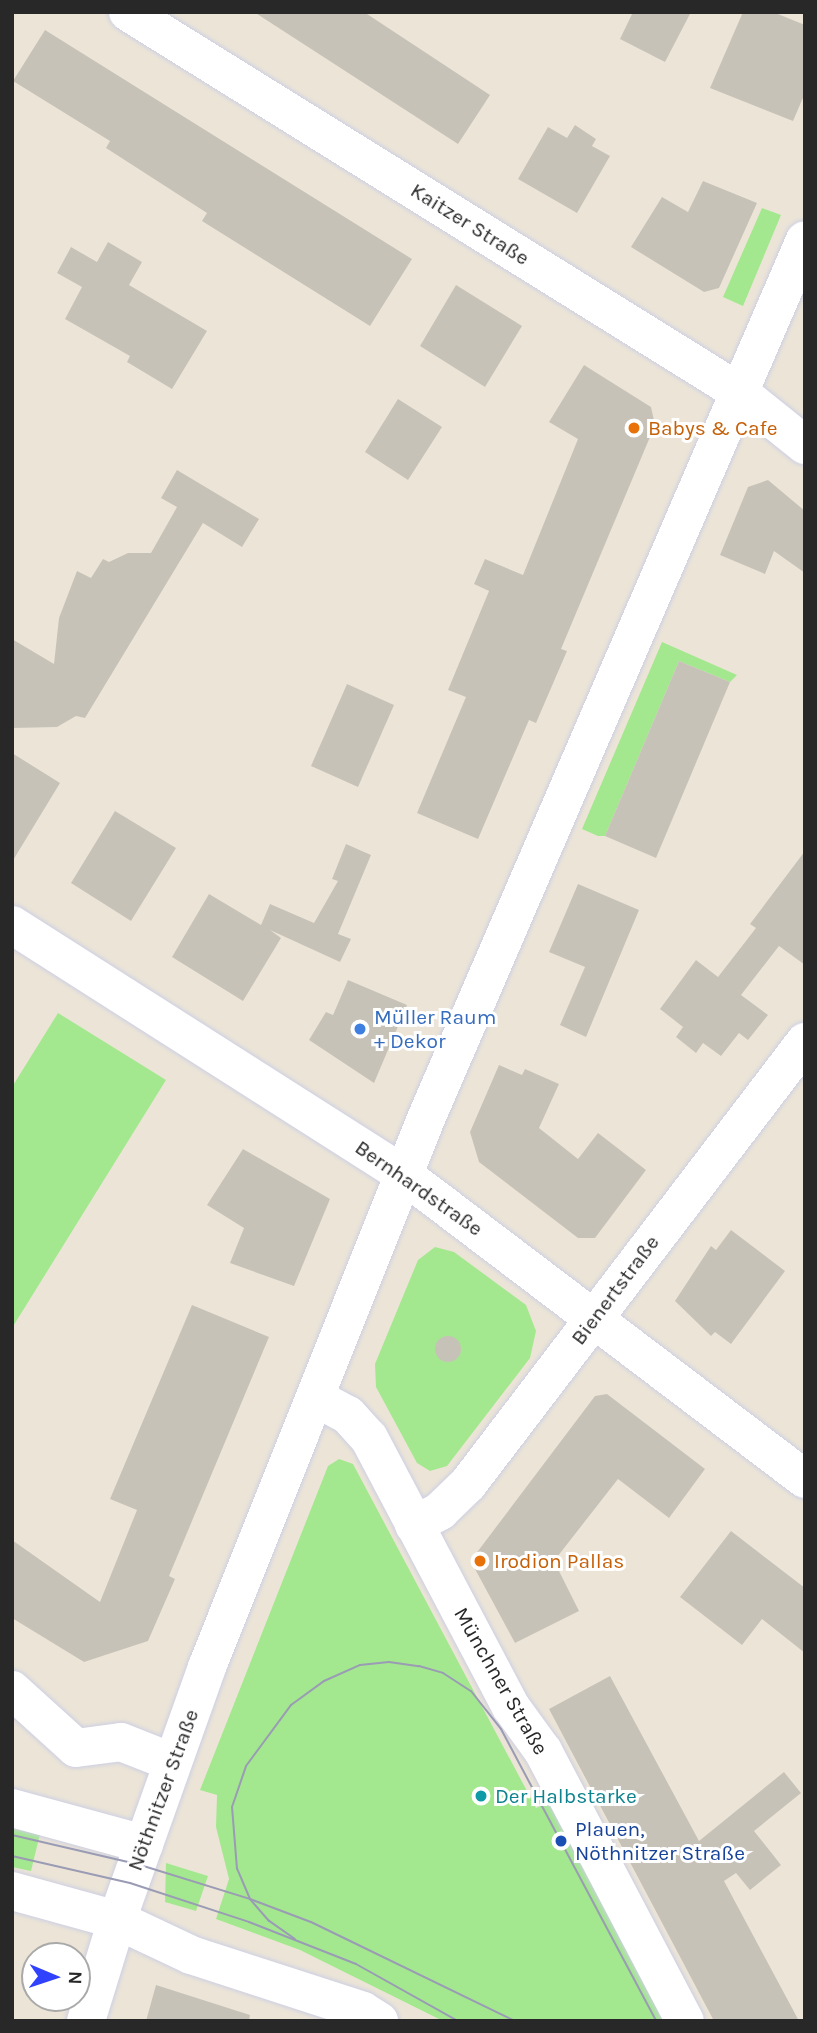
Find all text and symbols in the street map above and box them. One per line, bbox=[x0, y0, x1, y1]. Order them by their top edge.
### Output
street label: Kaitzer Straße bbox=[406, 177, 534, 271]
place label: Babys & Cafe bbox=[648, 415, 777, 441]
marker: Babys & Cafe bbox=[626, 420, 642, 436]
place label: Müller Raum + Dekor bbox=[374, 1004, 496, 1054]
marker: Müller Raum + Dekor bbox=[352, 1021, 368, 1037]
street label: Bernhardstraße bbox=[350, 1135, 488, 1241]
street label: Bienertstraße bbox=[566, 1230, 664, 1350]
place label: Irodion Pallas bbox=[494, 1548, 624, 1574]
marker: Irodion Pallas bbox=[472, 1553, 488, 1569]
street label: Münchner Straße bbox=[449, 1603, 553, 1759]
street label: Nöthnitzer Straße bbox=[122, 1706, 204, 1874]
place label: Der Halbstarke bbox=[495, 1783, 637, 1809]
marker: Der Halbstarke bbox=[473, 1788, 489, 1804]
place label: Plauen, Nöthnitzer Straße bbox=[575, 1816, 745, 1866]
marker: Plauen, Nöthnitzer Straße bbox=[553, 1833, 569, 1849]
north arrow bbox=[21, 1942, 91, 2012]
text: N bbox=[64, 1970, 86, 1985]

